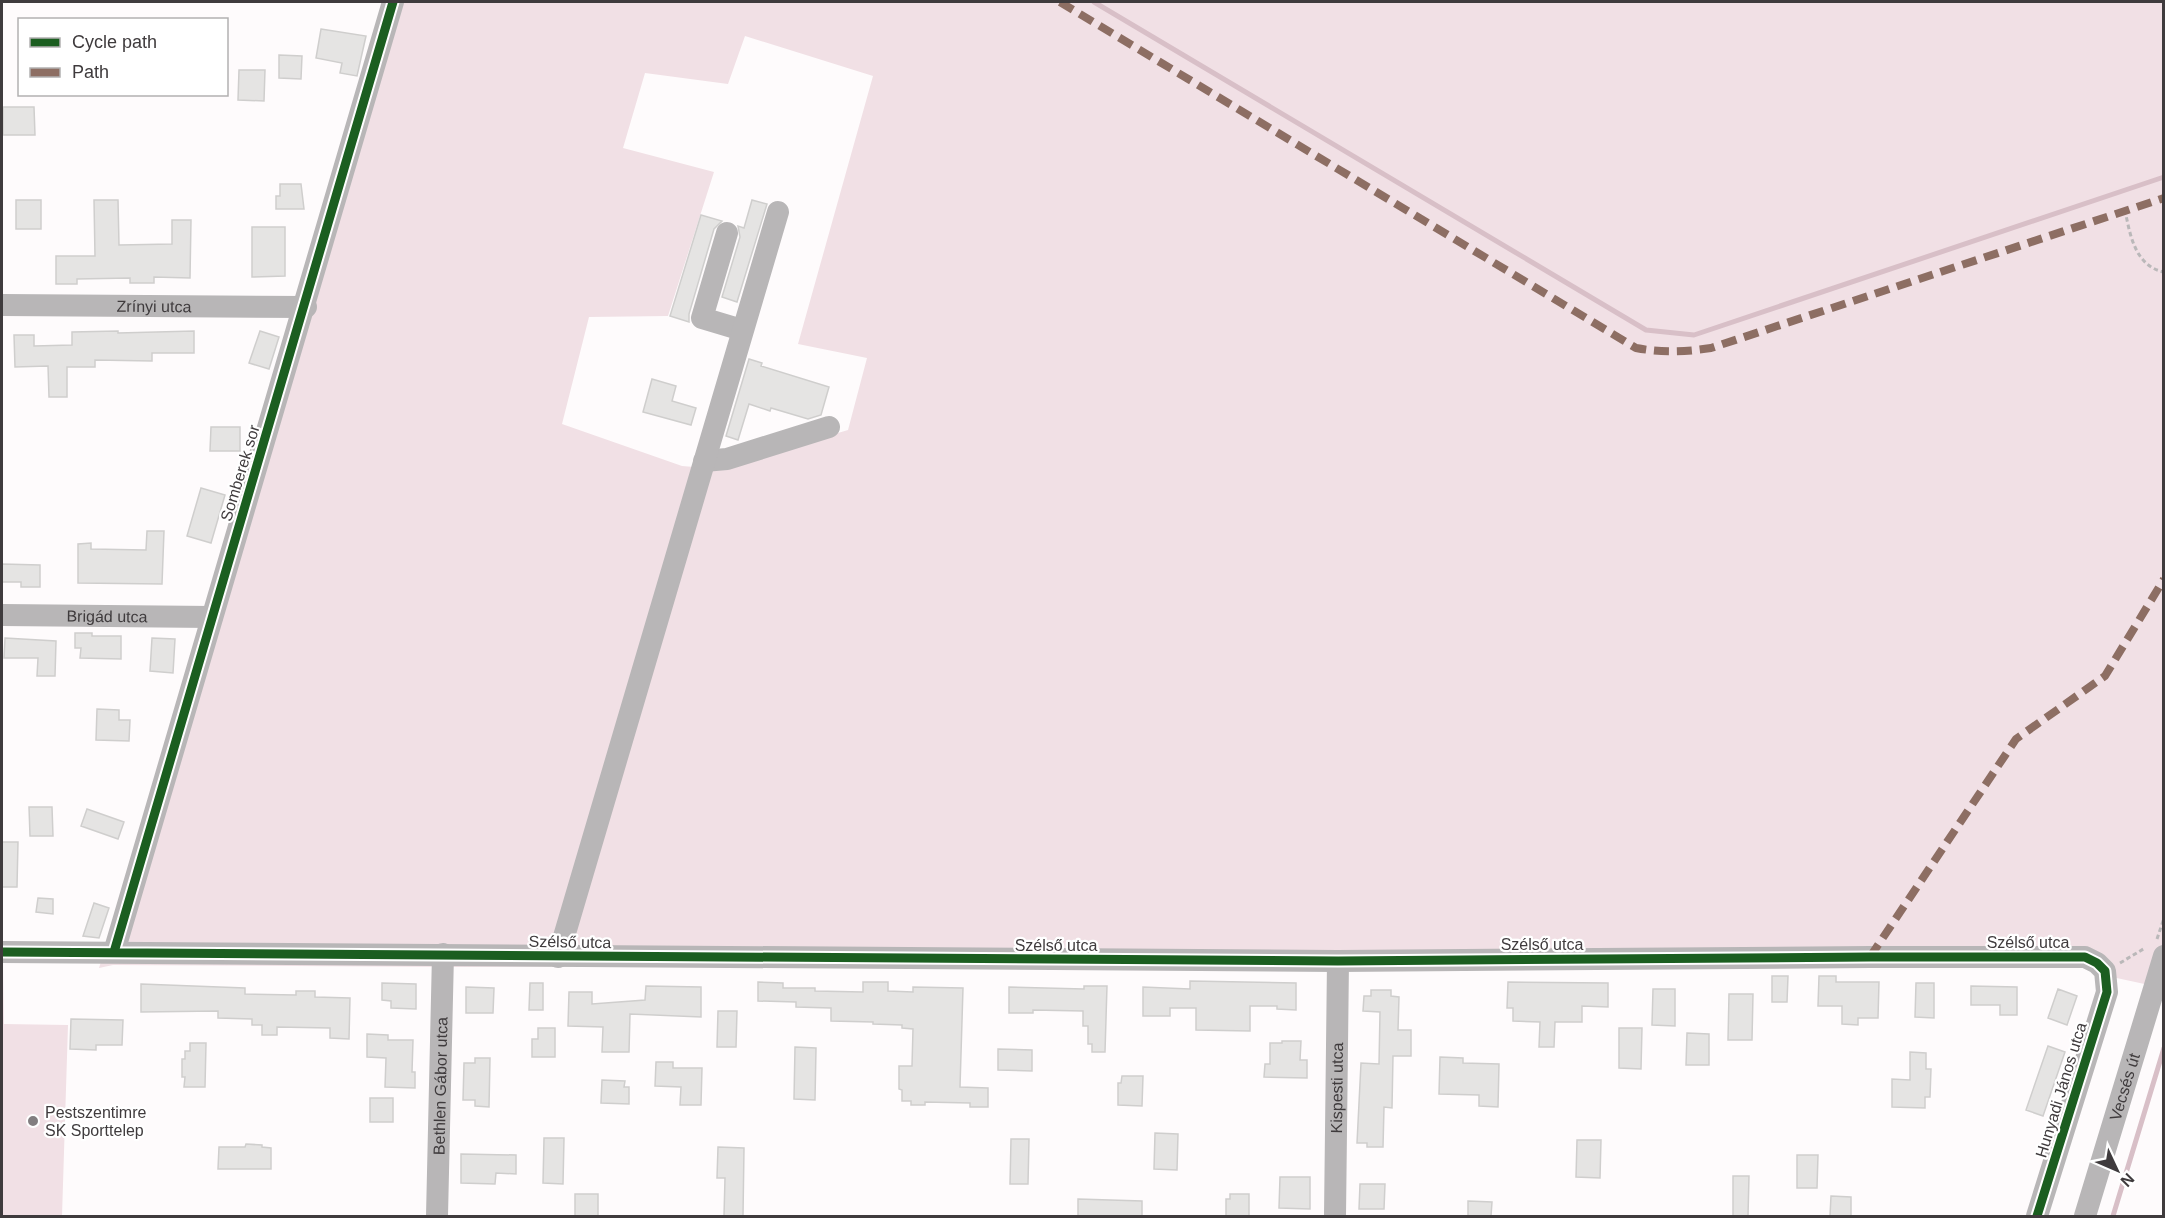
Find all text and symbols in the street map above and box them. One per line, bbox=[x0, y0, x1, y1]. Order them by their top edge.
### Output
legend bbox=[18, 18, 228, 96]
text: Cycle path bbox=[72, 32, 157, 52]
text: Path bbox=[72, 62, 109, 82]
street label: Zrínyi utca bbox=[117, 297, 192, 315]
street label: Somberek sor bbox=[217, 422, 263, 523]
street label: Brigád utca bbox=[66, 607, 148, 625]
street label: Szélső utca bbox=[528, 933, 612, 951]
street label: Szélső utca bbox=[1987, 934, 2069, 951]
street label: Szélső utca bbox=[1501, 936, 1583, 953]
street label: Szélső utca bbox=[1015, 937, 1097, 954]
street label: Bethlen Gábor utca bbox=[430, 1017, 450, 1155]
street label: Hunyadi János utca bbox=[2032, 1020, 2090, 1160]
street label: Kispesti utca bbox=[1327, 1042, 1346, 1133]
street label: Vecsés út bbox=[2106, 1051, 2143, 1123]
place label: Pestszentimre SK Sporttelep bbox=[45, 1104, 146, 1139]
marker: Pestszentimre SK Sporttelep bbox=[26, 1114, 40, 1128]
north arrow bbox=[2087, 1140, 2147, 1200]
text: N bbox=[2117, 1170, 2138, 1190]

